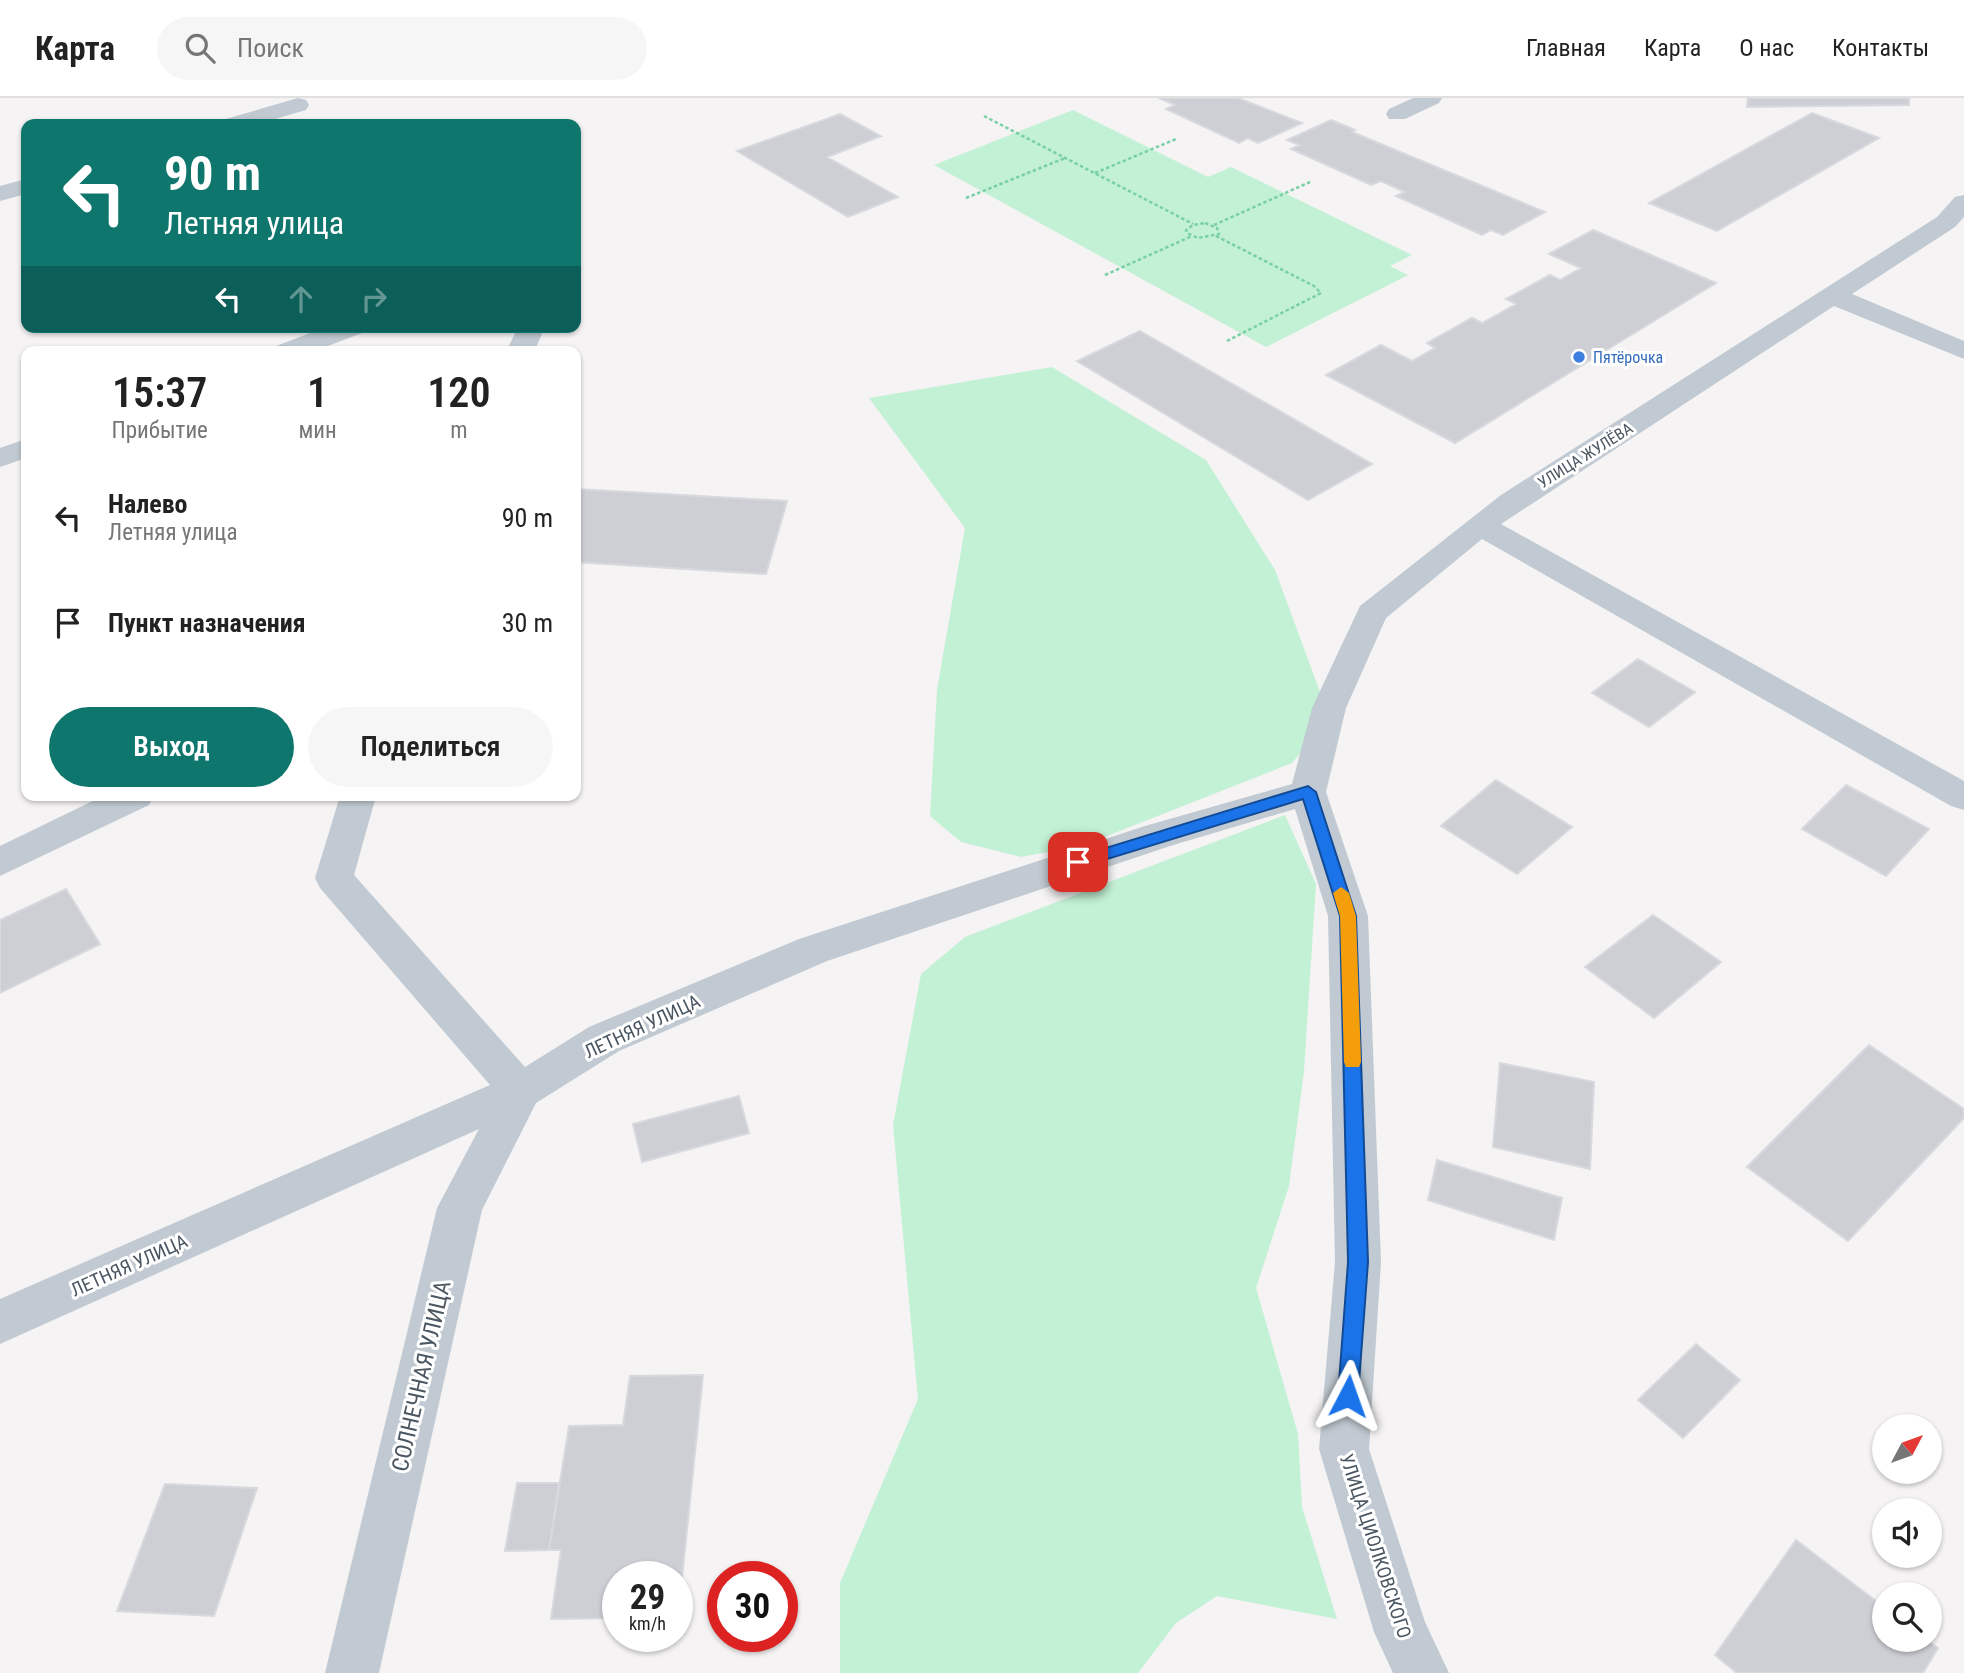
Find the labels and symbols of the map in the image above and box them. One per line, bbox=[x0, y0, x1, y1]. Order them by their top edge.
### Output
place label: Пятёрочка bbox=[1593, 348, 1663, 367]
marker: Пятёрочка bbox=[1571, 349, 1587, 365]
street label: УЛИЦА ЖУЛЁВА bbox=[1534, 419, 1636, 492]
pin bbox=[1048, 832, 1108, 892]
street label: ЛЕТНЯЯ УЛИЦА bbox=[581, 990, 704, 1063]
street label: ЛЕТНЯЯ УЛИЦА bbox=[67, 1229, 191, 1301]
street label: СОЛНЕЧНАЯ УЛИЦА bbox=[386, 1278, 457, 1474]
position arrow bbox=[1311, 1359, 1385, 1433]
north arrow bbox=[1872, 1414, 1942, 1484]
street label: УЛИЦА ЦИОЛКОВСКОГО bbox=[1335, 1451, 1416, 1641]
speed limit sign: 30 bbox=[707, 1561, 798, 1652]

